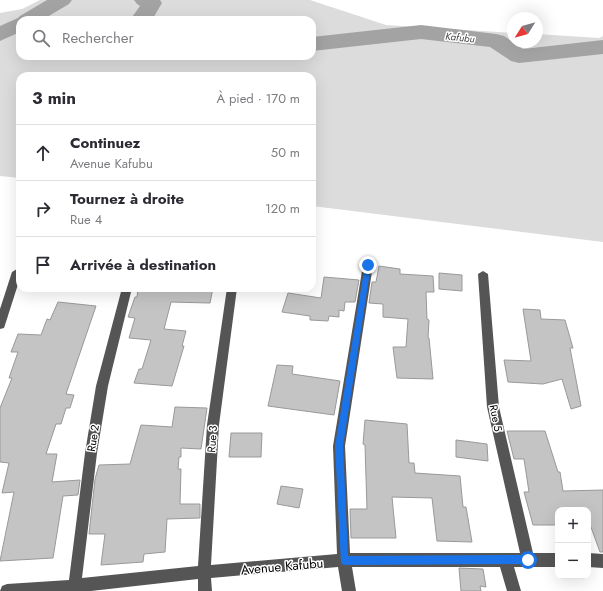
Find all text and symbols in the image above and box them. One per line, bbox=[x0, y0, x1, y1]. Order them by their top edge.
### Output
north arrow bbox=[507, 12, 543, 48]
search box bbox=[16, 16, 316, 60]
icon: search bbox=[30, 27, 52, 49]
text: Rechercher bbox=[62, 27, 134, 49]
water label: Kafubu bbox=[444, 28, 475, 46]
text: 3 min bbox=[32, 86, 76, 110]
text: À pied · 170 m bbox=[216, 89, 300, 108]
text: Continuez bbox=[70, 132, 140, 154]
icon: ahead bbox=[32, 142, 54, 164]
text: 50 m bbox=[271, 143, 300, 162]
text: Avenue Kafubu bbox=[70, 154, 153, 173]
text: Tournez à droite bbox=[70, 188, 184, 210]
icon: right bbox=[32, 198, 54, 220]
text: 120 m bbox=[265, 199, 300, 218]
text: Rue 4 bbox=[70, 210, 102, 229]
icon: arrive bbox=[32, 254, 54, 276]
text: Arrivée à destination bbox=[70, 254, 216, 276]
route end bbox=[359, 256, 377, 274]
street label: Rue 5 bbox=[486, 403, 506, 433]
street label: Rue 2 bbox=[83, 423, 103, 453]
street label: Rue 3 bbox=[203, 425, 221, 453]
map controls bbox=[555, 507, 591, 579]
button: + bbox=[555, 507, 591, 543]
button: − bbox=[555, 543, 591, 579]
route start bbox=[519, 551, 537, 569]
street label: Avenue Kafubu bbox=[240, 553, 324, 580]

